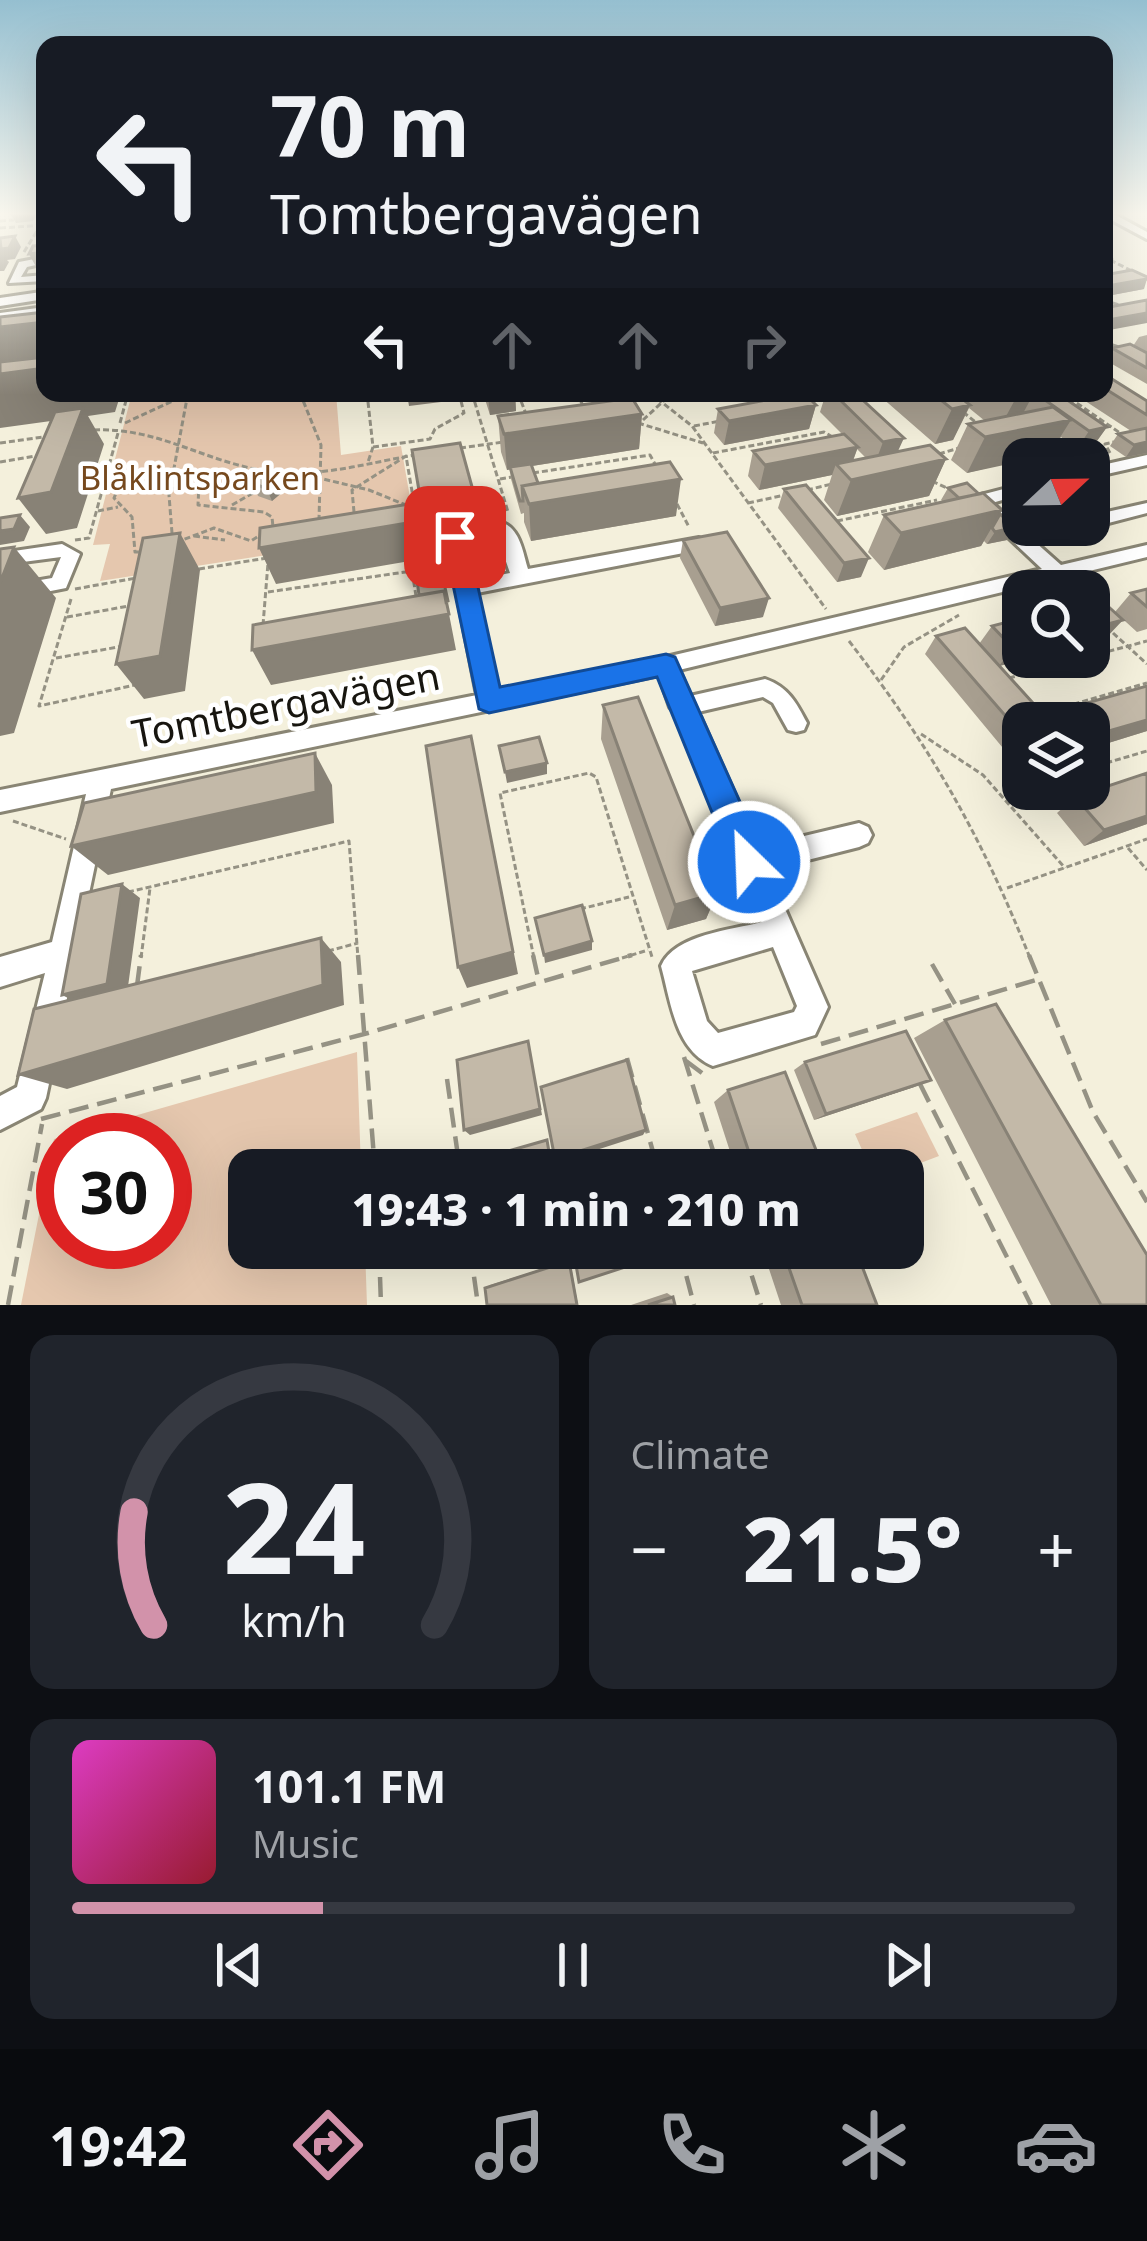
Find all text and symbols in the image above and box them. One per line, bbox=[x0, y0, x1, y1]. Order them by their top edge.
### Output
text: 70 m bbox=[270, 67, 470, 182]
icon: left bbox=[72, 84, 228, 240]
text: Tomtbergavägen bbox=[270, 176, 703, 250]
icon: left bbox=[353, 312, 419, 378]
icon: ahead bbox=[479, 312, 545, 378]
icon: ahead bbox=[605, 312, 671, 378]
icon: right bbox=[731, 312, 797, 378]
north arrow bbox=[1002, 438, 1110, 546]
map controls bbox=[1002, 438, 1110, 810]
park label: Blåklintsparken bbox=[80, 455, 320, 500]
pin bbox=[404, 486, 506, 588]
icon: arrive bbox=[422, 504, 488, 570]
button: search bbox=[1002, 570, 1110, 678]
street label: Tomtbergavägen bbox=[127, 648, 444, 759]
button: layers bbox=[1002, 702, 1110, 810]
position arrow bbox=[686, 799, 812, 925]
speed limit sign: 30 bbox=[36, 1113, 192, 1269]
text: 19:43 · 1 min · 210 m bbox=[351, 1178, 801, 1239]
text: Climate bbox=[631, 1427, 770, 1480]
text: 24 bbox=[223, 1441, 366, 1611]
text: 21.5° bbox=[743, 1486, 963, 1608]
text: − bbox=[631, 1503, 668, 1593]
text: + bbox=[1037, 1503, 1075, 1593]
text: km/h bbox=[242, 1591, 347, 1650]
text: 101.1 FM bbox=[252, 1755, 446, 1816]
text: Music bbox=[252, 1816, 359, 1869]
icon: previous bbox=[206, 1932, 272, 1998]
icon: pause bbox=[540, 1932, 606, 1998]
icon: next bbox=[875, 1932, 941, 1998]
icon: directions bbox=[286, 2103, 370, 2187]
icon: music bbox=[468, 2103, 552, 2187]
icon: phone bbox=[650, 2103, 734, 2187]
icon: climate bbox=[832, 2103, 916, 2187]
icon: car bbox=[1014, 2103, 1098, 2187]
text: 19:42 bbox=[49, 2108, 188, 2182]

